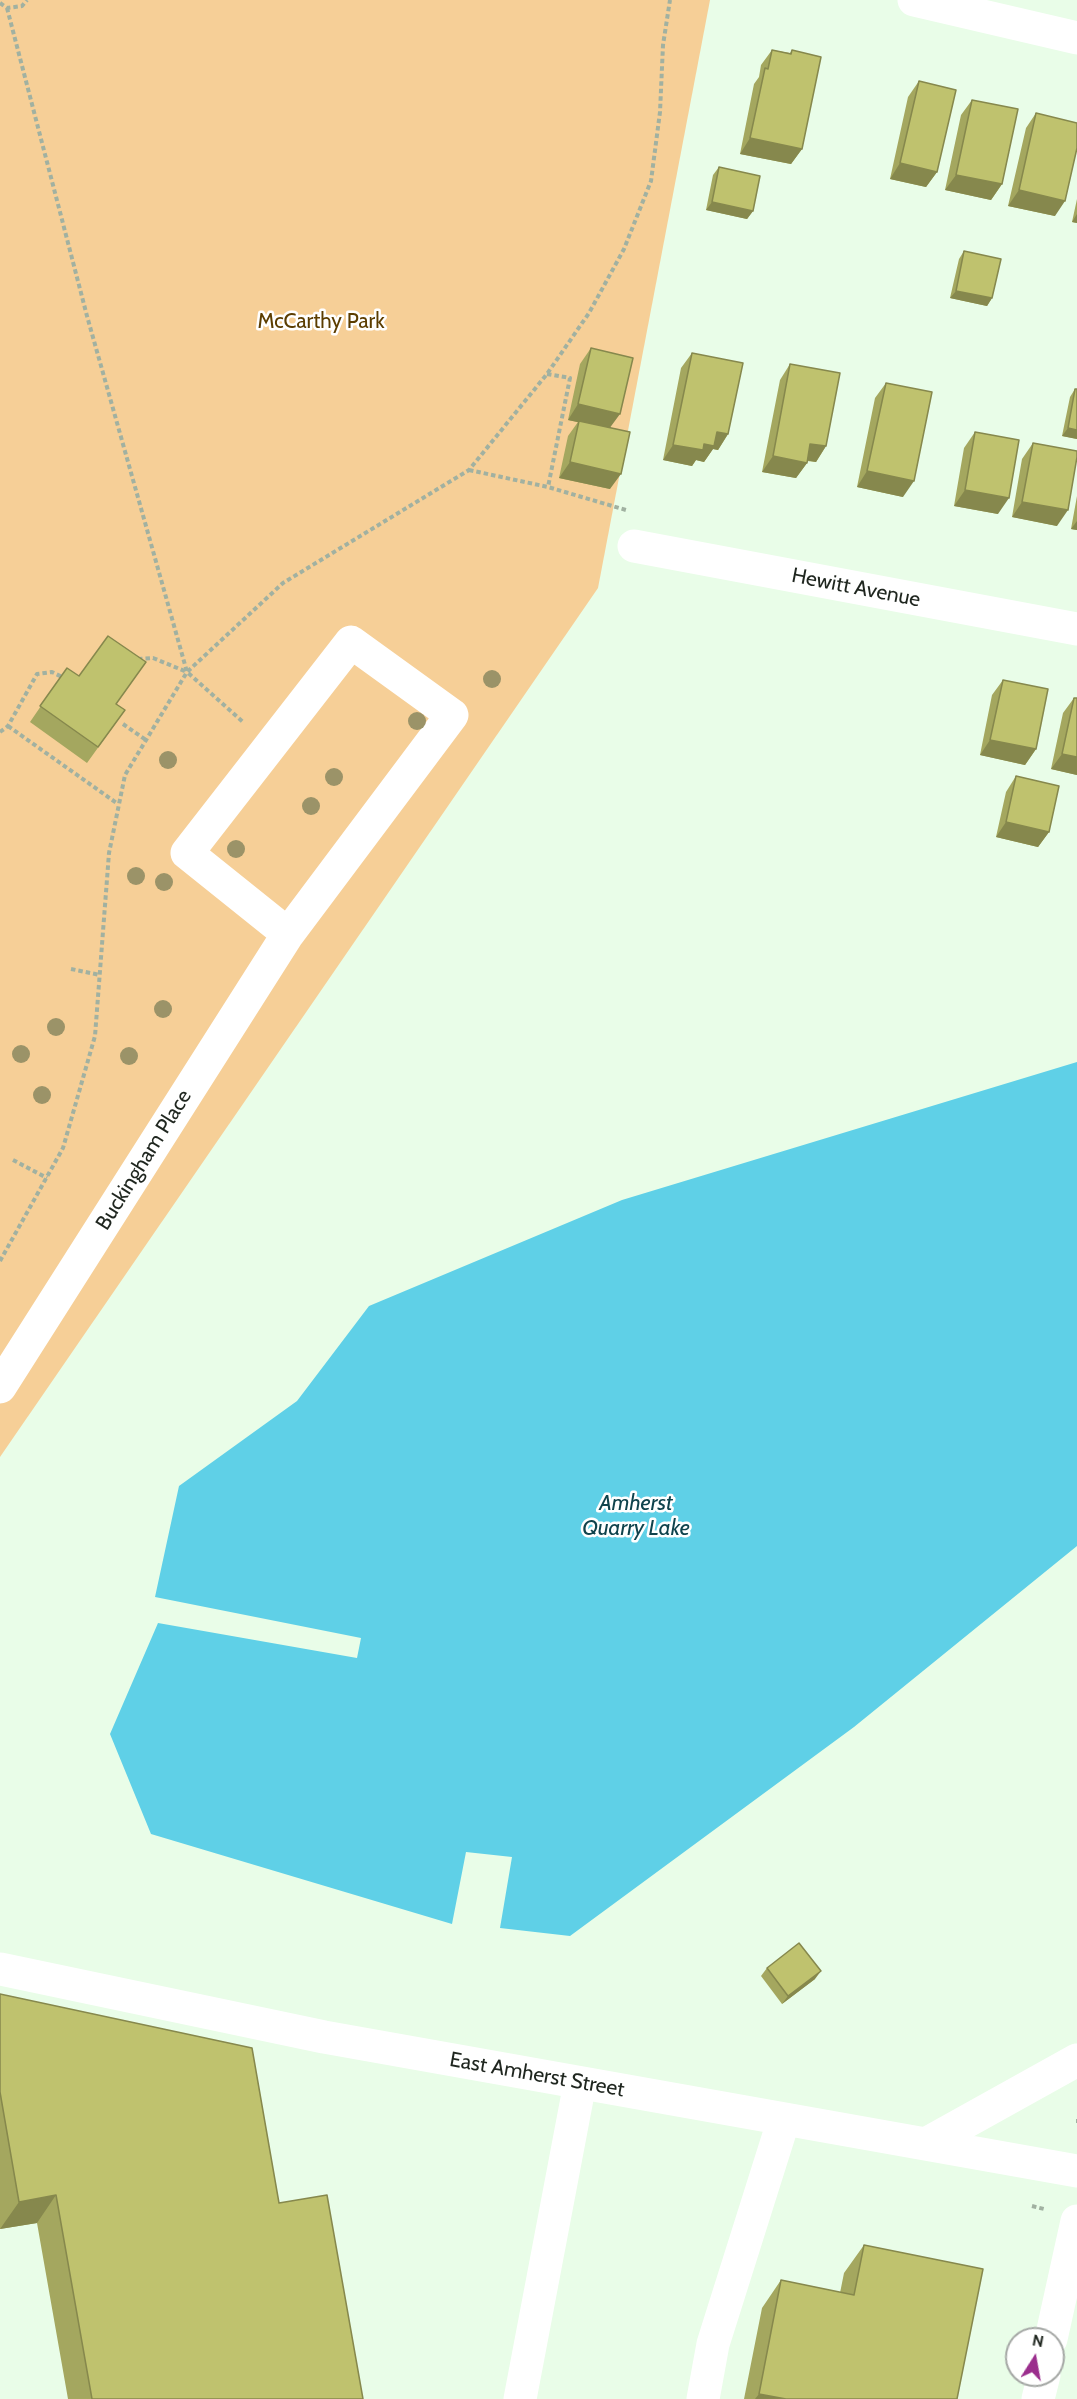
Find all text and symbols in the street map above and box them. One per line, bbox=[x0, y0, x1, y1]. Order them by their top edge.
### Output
park label: McCarthy Park bbox=[257, 309, 385, 335]
street label: Hewitt Avenue bbox=[790, 563, 922, 613]
street label: Buckingham Place bbox=[91, 1085, 197, 1235]
water label: Amherst Quarry Lake bbox=[582, 1491, 690, 1542]
street label: East Amherst Street bbox=[448, 2047, 626, 2103]
north arrow bbox=[1005, 2327, 1065, 2387]
text: N bbox=[1031, 2330, 1046, 2351]

